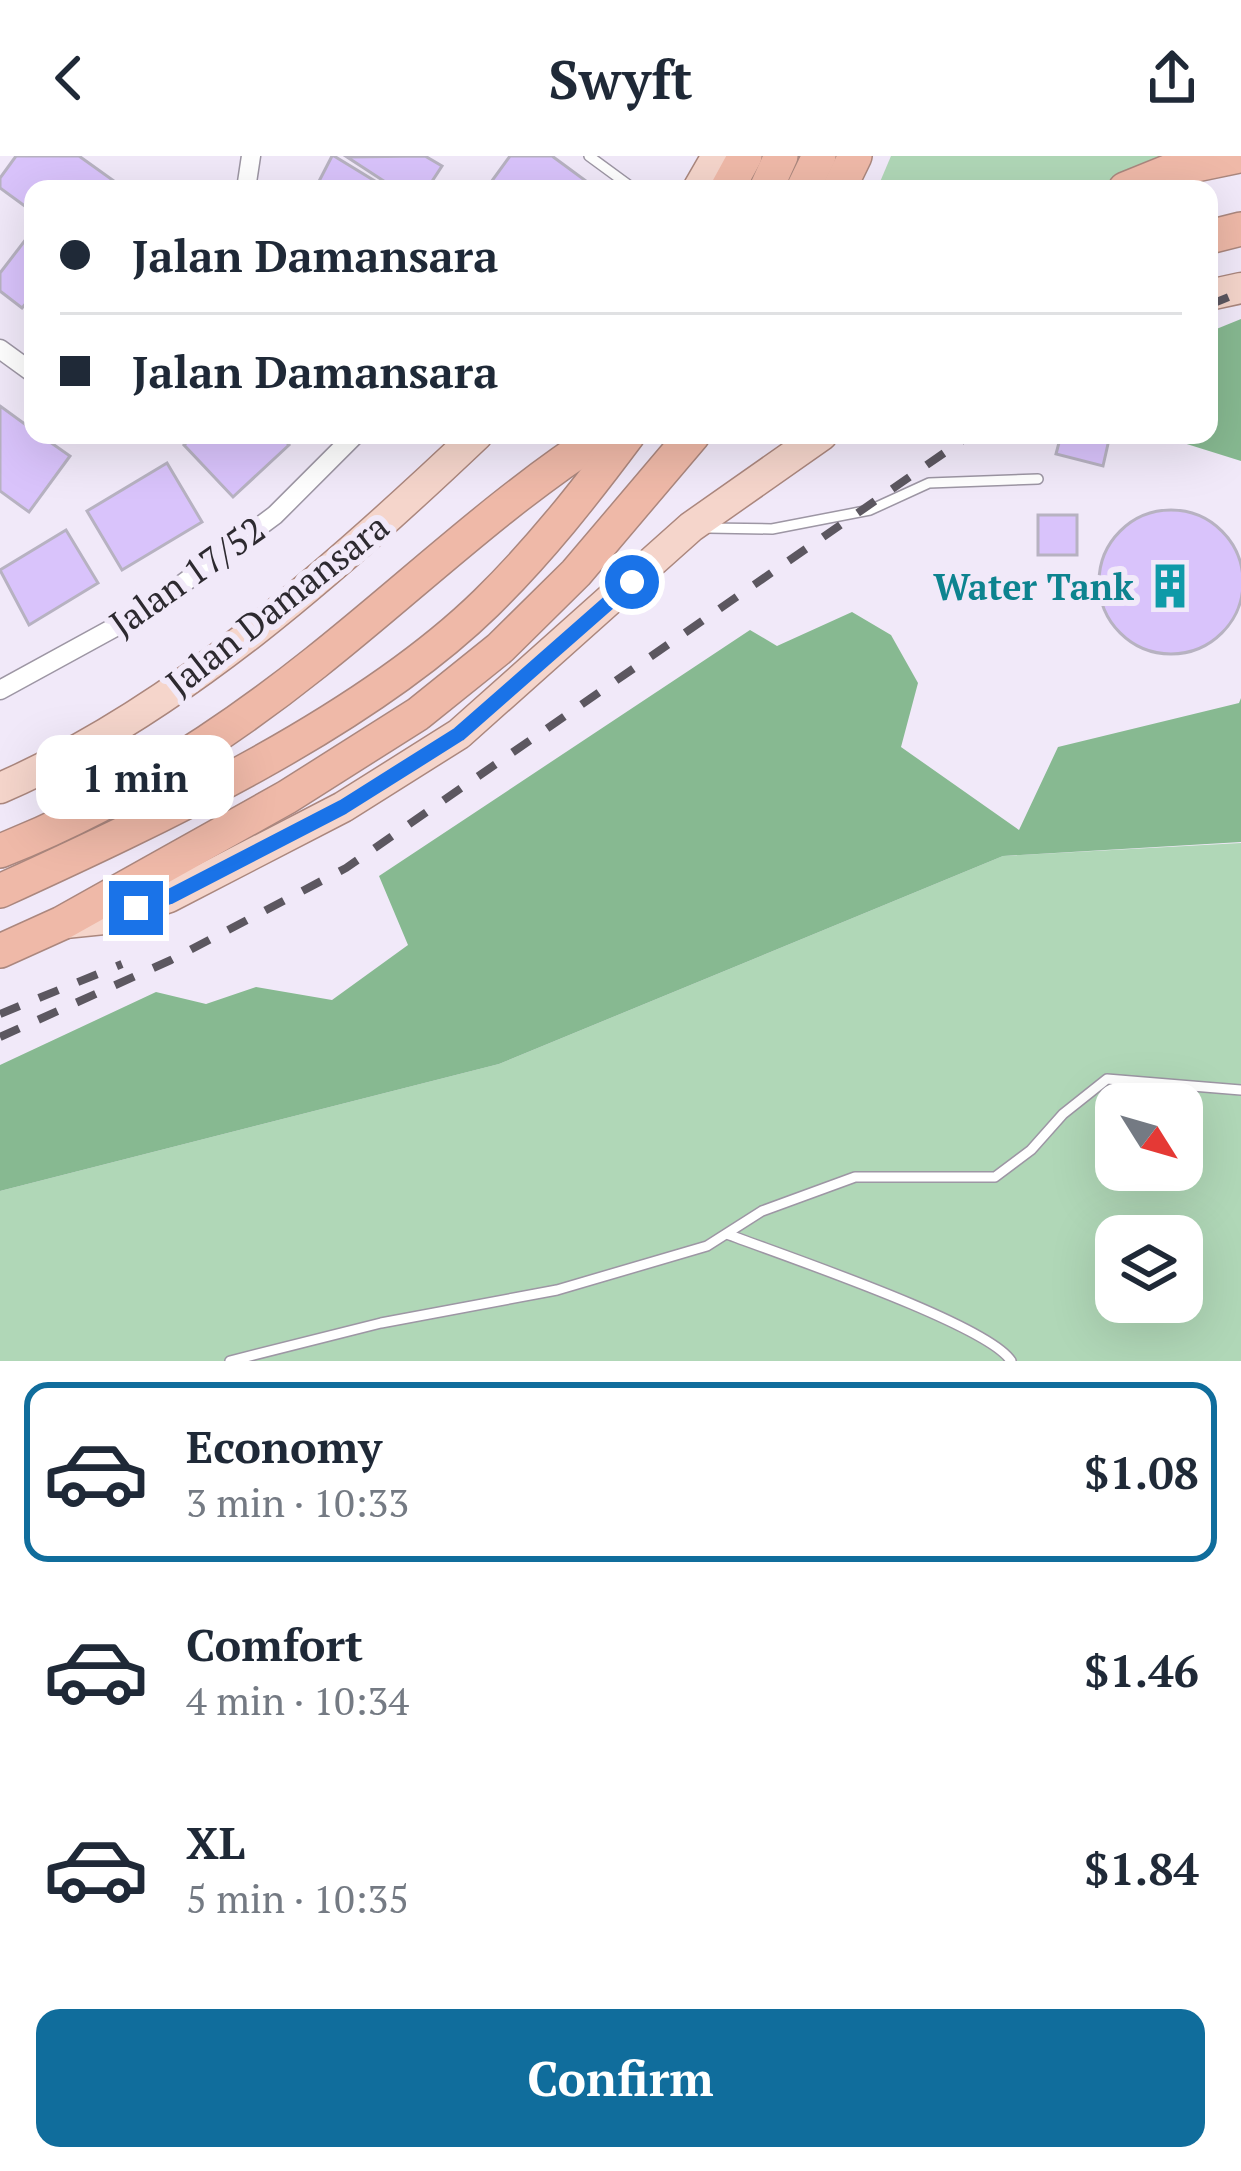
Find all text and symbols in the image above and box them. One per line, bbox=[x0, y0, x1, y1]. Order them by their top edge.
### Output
text: Swyft bbox=[549, 43, 692, 114]
icon: back bbox=[36, 45, 102, 111]
icon: share bbox=[1139, 45, 1205, 111]
text: Jalan Damansara bbox=[132, 225, 498, 285]
text: Jalan Damansara bbox=[132, 341, 498, 401]
street label: Jalan Damansara bbox=[156, 502, 398, 706]
street label: Jalan 17/52 bbox=[100, 505, 274, 647]
route start bbox=[605, 555, 659, 609]
building icon: Water Tank bbox=[1145, 561, 1195, 611]
place label: Water Tank bbox=[933, 563, 1134, 610]
callout: 1 min bbox=[37, 734, 235, 818]
text: 1 min bbox=[82, 751, 188, 803]
route end bbox=[109, 881, 163, 935]
north arrow bbox=[1095, 1083, 1203, 1191]
map controls bbox=[1095, 1083, 1203, 1323]
button: layers bbox=[1095, 1215, 1203, 1323]
text: Economy bbox=[186, 1416, 382, 1476]
icon: car bbox=[42, 1418, 150, 1526]
text: $1.08 bbox=[1084, 1442, 1199, 1502]
text: 3 min · 10:33 bbox=[186, 1476, 409, 1528]
text: Comfort bbox=[186, 1614, 363, 1674]
icon: car bbox=[42, 1616, 150, 1724]
text: $1.46 bbox=[1084, 1640, 1199, 1700]
text: 4 min · 10:34 bbox=[186, 1674, 409, 1726]
text: XL bbox=[186, 1812, 245, 1872]
icon: car bbox=[42, 1814, 150, 1922]
text: $1.84 bbox=[1084, 1838, 1199, 1898]
text: 5 min · 10:35 bbox=[186, 1872, 409, 1924]
button: Confirm bbox=[36, 2009, 1205, 2147]

